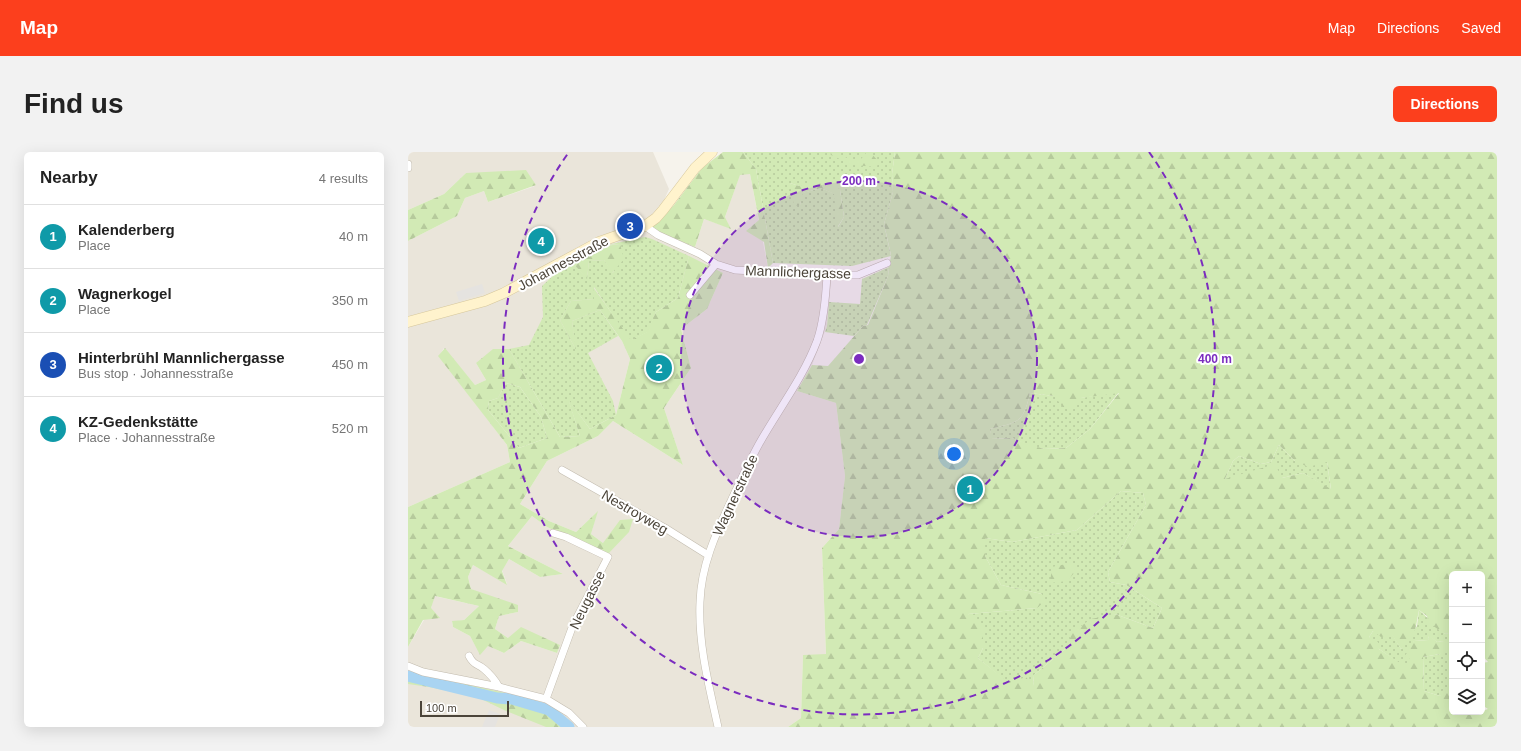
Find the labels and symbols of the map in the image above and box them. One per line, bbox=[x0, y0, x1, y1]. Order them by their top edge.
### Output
text: 200 m bbox=[842, 174, 876, 188]
pin: 3 bbox=[617, 211, 643, 241]
pin: 4 bbox=[528, 226, 554, 256]
street label: Johannesstraße bbox=[515, 232, 611, 294]
street label: Mannlichergasse bbox=[745, 262, 851, 282]
centre of rings bbox=[852, 352, 866, 366]
text: 400 m bbox=[1198, 352, 1232, 366]
pin: 2 bbox=[646, 353, 672, 383]
your location bbox=[944, 444, 964, 464]
street label: Wagnerstraße bbox=[709, 451, 761, 538]
pin: 1 bbox=[957, 474, 983, 504]
street label: Nestroyweg bbox=[599, 487, 671, 537]
street label: Neugasse bbox=[566, 568, 608, 632]
scale bar bbox=[420, 699, 509, 718]

